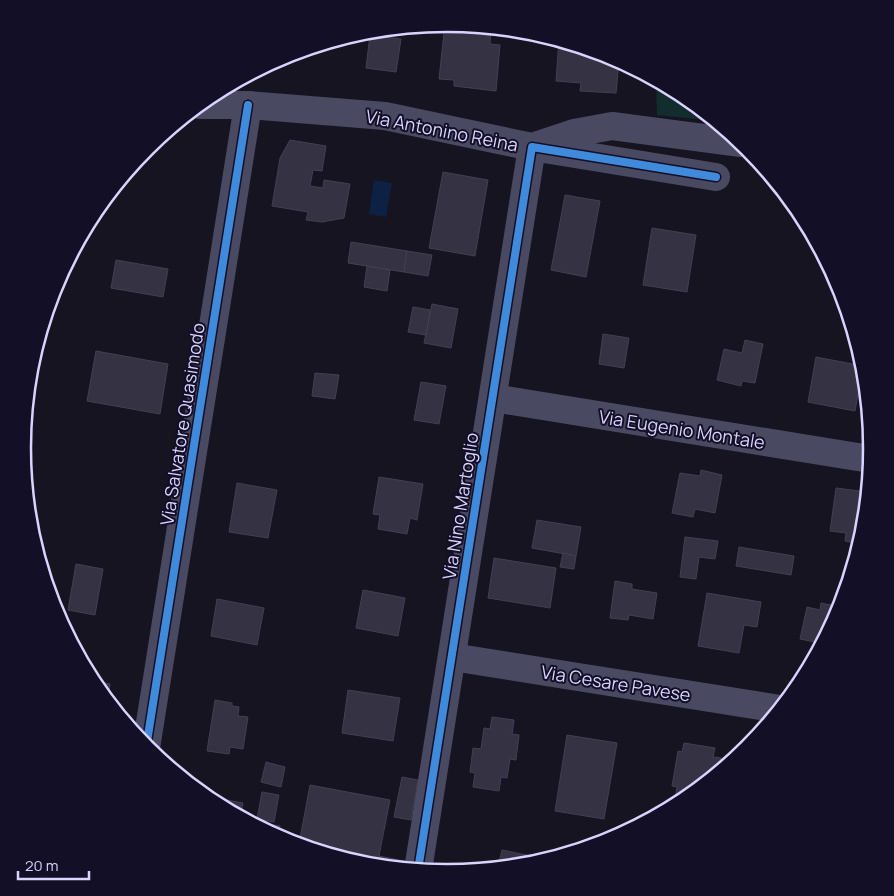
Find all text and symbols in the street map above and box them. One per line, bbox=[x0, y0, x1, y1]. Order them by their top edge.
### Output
street label: Via Antonino Reina bbox=[364, 103, 520, 157]
street label: Via Salvatore Quasimodo bbox=[154, 321, 210, 527]
street label: Via Eugenio Montale bbox=[597, 404, 767, 454]
street label: Via Nino Martoglio bbox=[437, 431, 483, 581]
street label: Via Cesare Pavese bbox=[540, 659, 692, 707]
scale bar bbox=[18, 848, 89, 880]
text: 20 m bbox=[25, 855, 58, 876]

